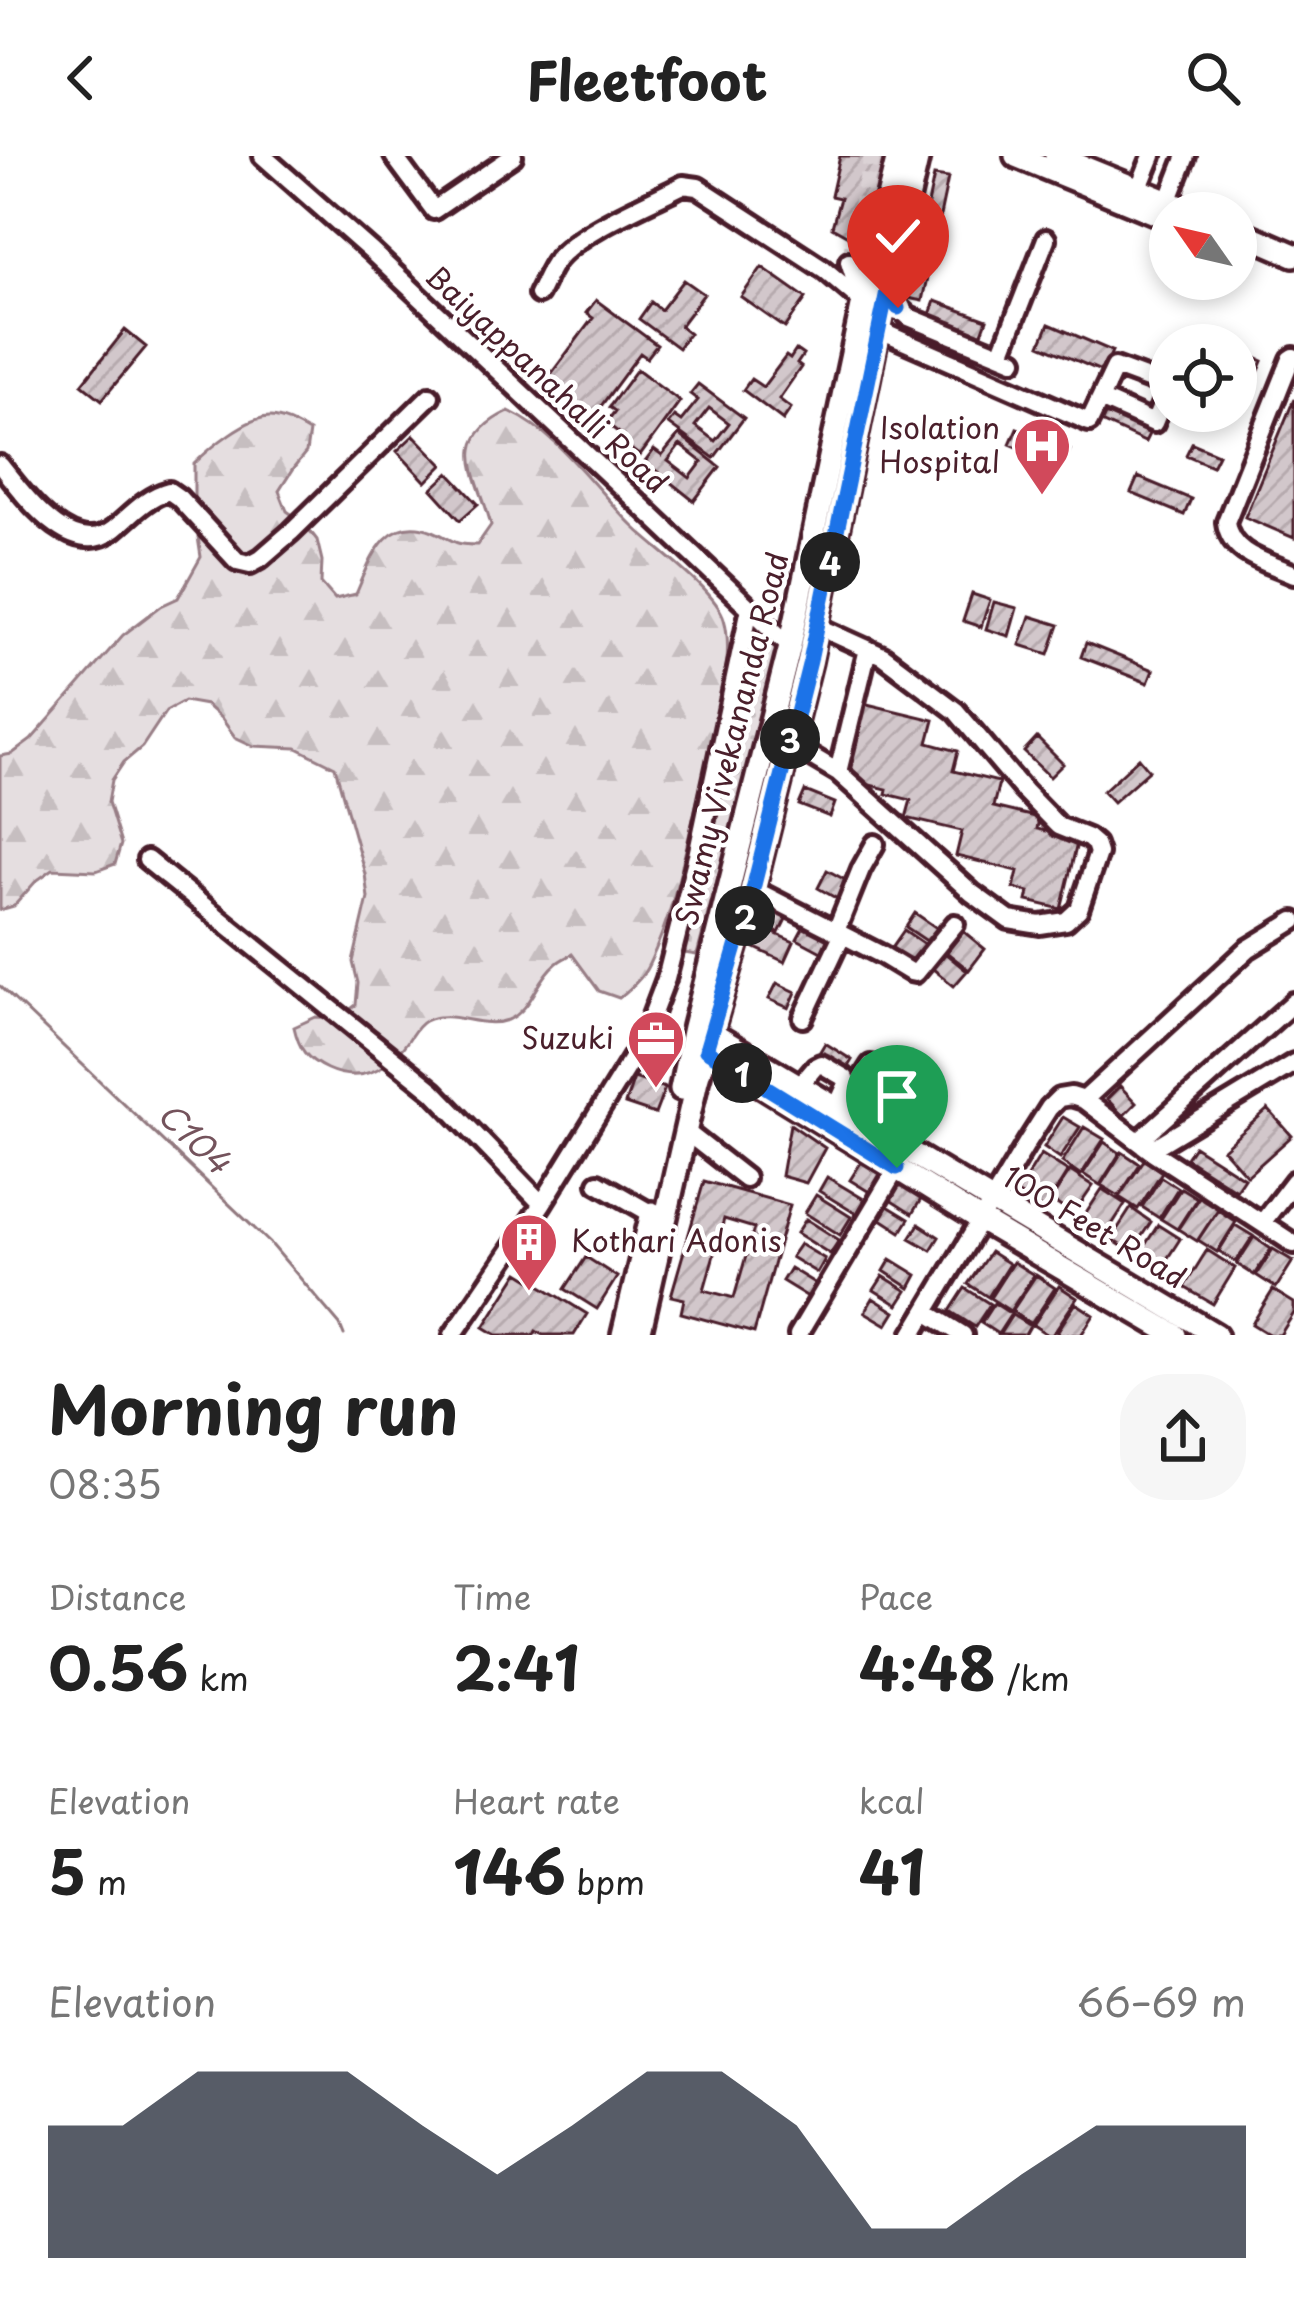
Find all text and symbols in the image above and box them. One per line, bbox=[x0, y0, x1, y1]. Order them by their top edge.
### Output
text: Fleetfoot bbox=[526, 38, 768, 119]
icon: back bbox=[48, 45, 114, 111]
icon: search bbox=[1180, 45, 1246, 111]
pin bbox=[847, 185, 949, 308]
north arrow bbox=[1149, 192, 1257, 300]
map controls bbox=[1149, 192, 1257, 432]
icon: check bbox=[865, 203, 931, 269]
street label: Baiyappanahalli Road bbox=[416, 253, 679, 503]
button: locate bbox=[1149, 324, 1257, 432]
place label: Isolation Hospital bbox=[880, 404, 1000, 483]
hospital icon: Isolation Hospital bbox=[1011, 415, 1073, 497]
pin: 4 bbox=[800, 532, 860, 592]
text: 4 bbox=[819, 537, 841, 587]
street label: Swamy Vivekananda Road bbox=[662, 547, 799, 930]
pin: 3 bbox=[760, 709, 820, 769]
text: 3 bbox=[779, 714, 801, 764]
pin: 2 bbox=[715, 886, 775, 946]
text: 2 bbox=[733, 891, 757, 941]
office icon: Suzuki bbox=[625, 1008, 687, 1090]
place label: Suzuki bbox=[521, 1014, 614, 1059]
pin: 1 bbox=[712, 1043, 772, 1103]
pin bbox=[846, 1045, 948, 1168]
text: 1 bbox=[734, 1048, 750, 1098]
icon: arrive bbox=[864, 1063, 930, 1129]
water label: C104 bbox=[147, 1089, 244, 1184]
street label: 100 Feet Road bbox=[995, 1153, 1196, 1298]
building icon: Kothari Adonis bbox=[498, 1211, 560, 1293]
place label: Kothari Adonis bbox=[571, 1217, 782, 1262]
text: Morning run bbox=[48, 1358, 458, 1457]
button: share bbox=[1120, 1374, 1246, 1500]
text: 08:35 bbox=[48, 1453, 162, 1512]
text: Distance bbox=[48, 1571, 186, 1621]
text: Time bbox=[453, 1571, 531, 1621]
text: Pace bbox=[859, 1571, 933, 1621]
text: 0.56 bbox=[48, 1621, 189, 1711]
text: 2:41 bbox=[453, 1621, 580, 1711]
text: 4:48 bbox=[859, 1621, 996, 1711]
text: km bbox=[189, 1652, 249, 1702]
text: /km bbox=[996, 1652, 1070, 1702]
text: Elevation bbox=[48, 1775, 190, 1825]
text: Heart rate bbox=[453, 1775, 620, 1825]
text: kcal bbox=[859, 1775, 925, 1825]
text: 5 bbox=[48, 1825, 86, 1915]
text: 146 bbox=[453, 1825, 566, 1915]
text: 41 bbox=[859, 1825, 925, 1915]
text: m bbox=[86, 1856, 127, 1906]
text: bpm bbox=[566, 1856, 645, 1906]
text: Elevation bbox=[48, 1971, 216, 2030]
text: 66–69 m bbox=[1077, 1971, 1246, 2030]

